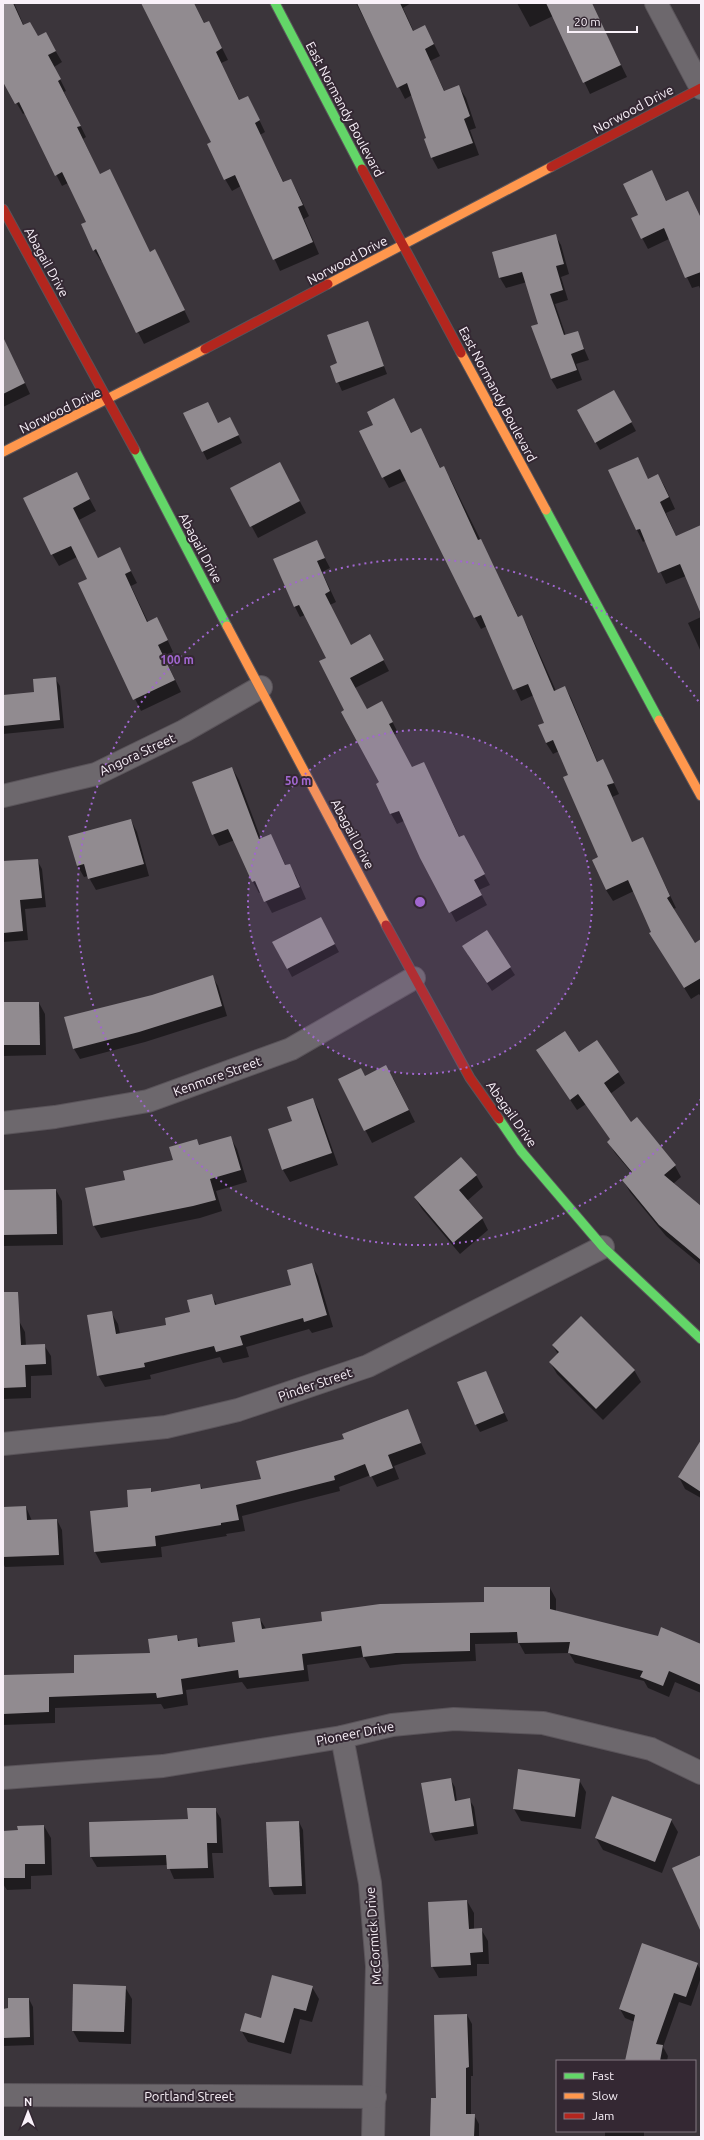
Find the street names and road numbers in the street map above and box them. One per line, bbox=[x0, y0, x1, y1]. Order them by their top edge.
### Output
street label: East Normandy Boulevard bbox=[303, 39, 387, 179]
street label: Norwood Drive bbox=[591, 82, 675, 136]
street label: Abagail Drive bbox=[22, 225, 72, 299]
street label: Norwood Drive bbox=[305, 233, 389, 287]
street label: East Normandy Boulevard bbox=[456, 324, 540, 464]
street label: Norwood Drive bbox=[17, 384, 103, 436]
street label: Abagail Drive bbox=[177, 511, 225, 585]
street label: Angora Street bbox=[97, 730, 177, 778]
street label: Abagail Drive bbox=[329, 797, 377, 871]
street label: Kenmore Street bbox=[171, 1054, 263, 1098]
street label: Abagail Drive bbox=[484, 1078, 540, 1150]
street label: Pinder Street bbox=[276, 1365, 354, 1403]
street label: Pioneer Drive bbox=[315, 1719, 395, 1747]
street label: McCormick Drive bbox=[363, 1886, 383, 1986]
street label: Portland Street bbox=[144, 2089, 234, 2103]

